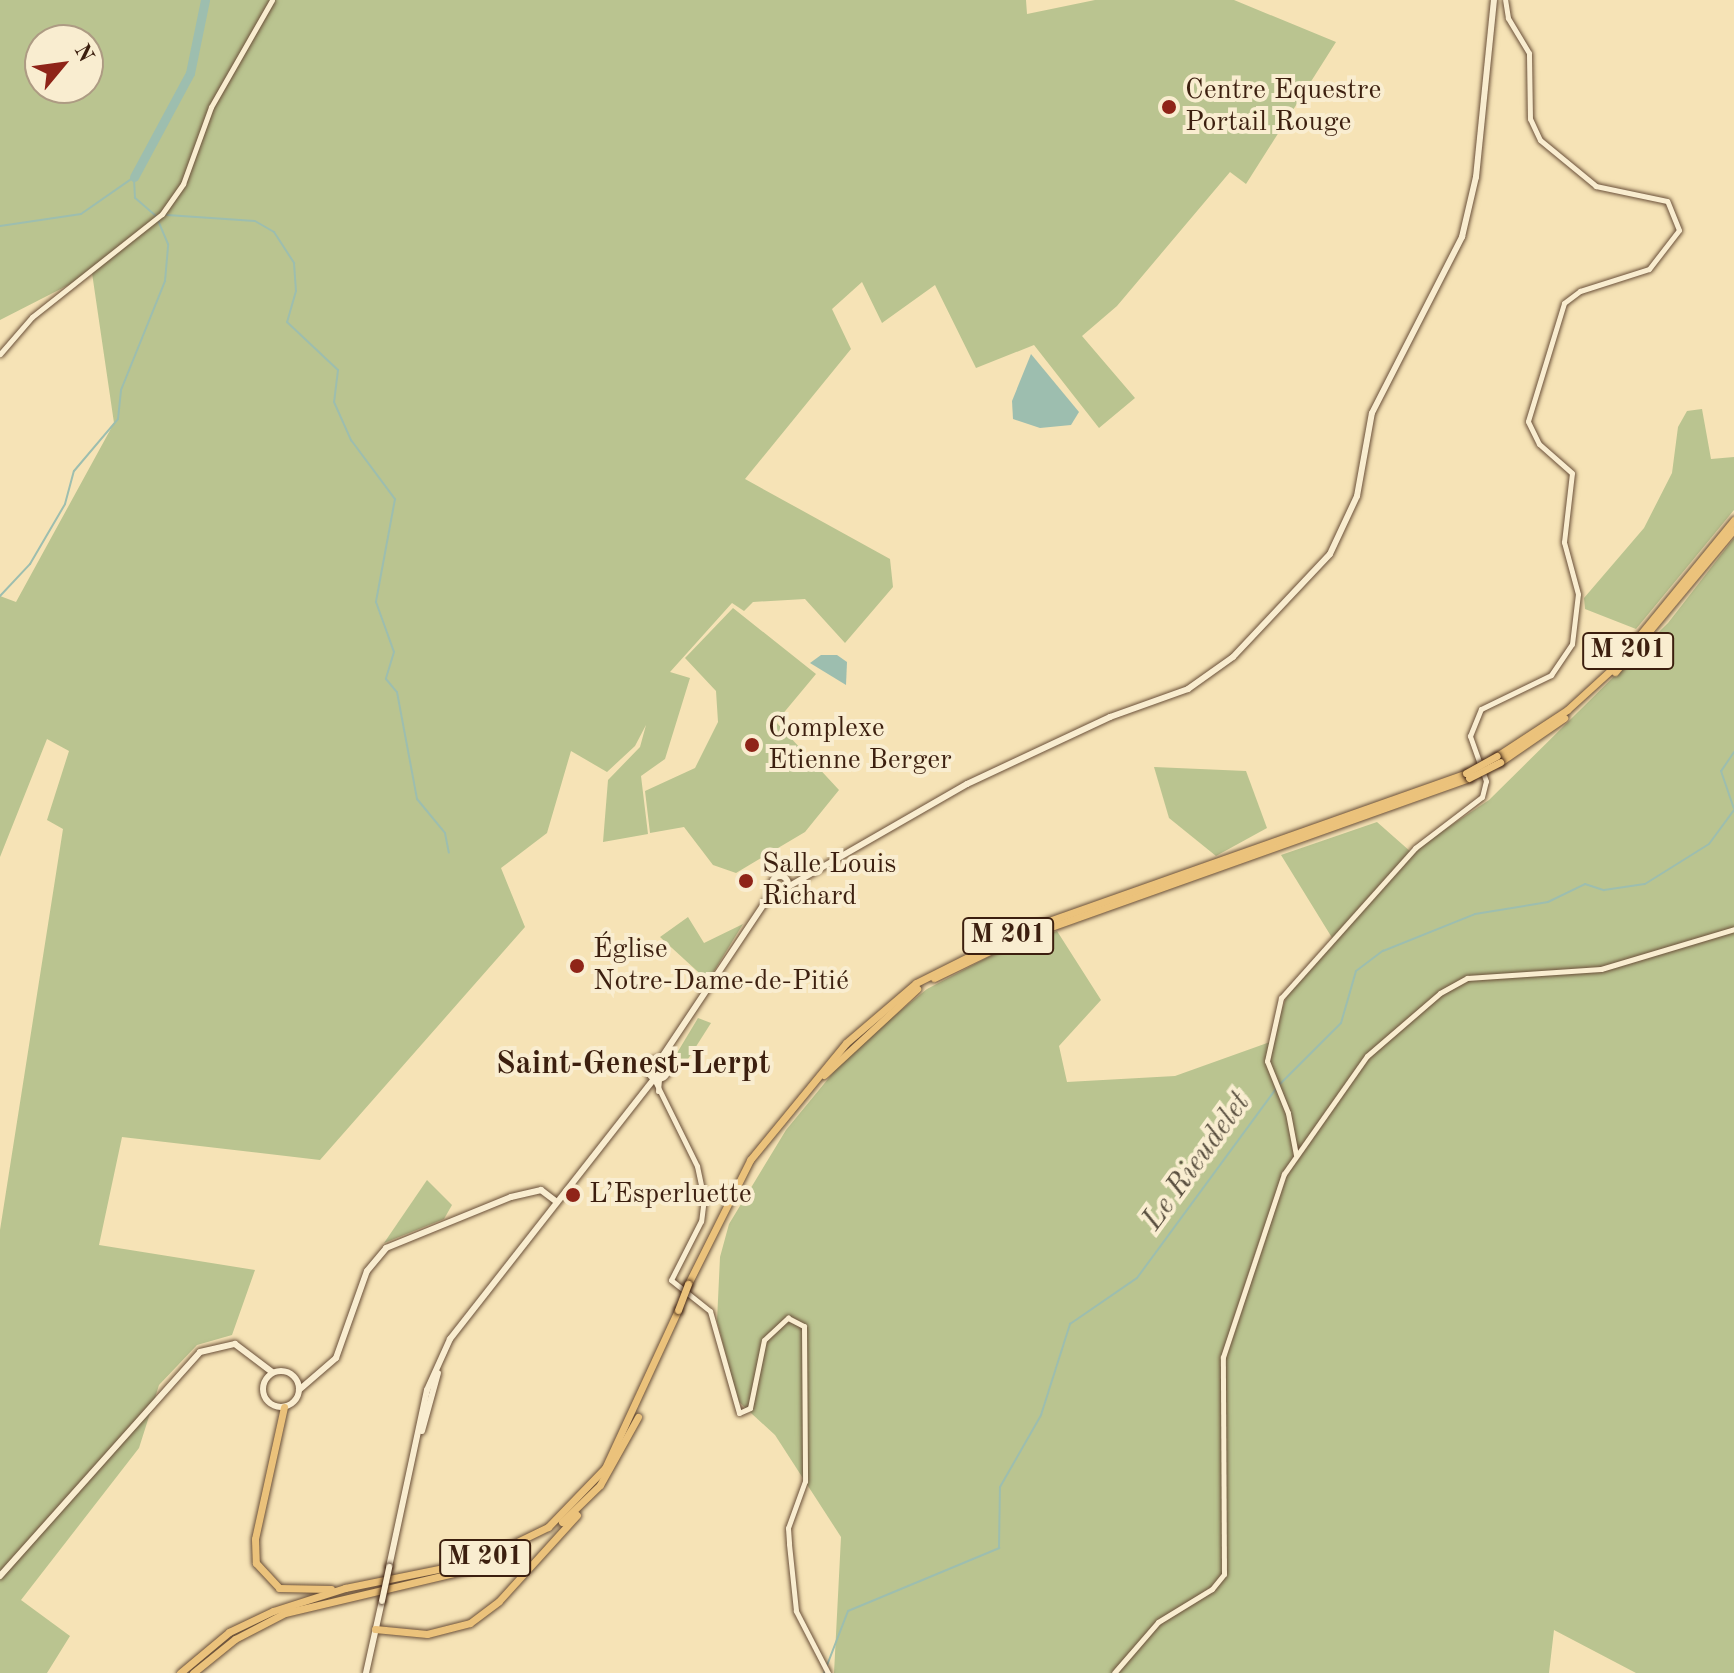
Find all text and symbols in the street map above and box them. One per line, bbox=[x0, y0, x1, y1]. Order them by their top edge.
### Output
north arrow bbox=[24, 24, 104, 104]
text: N bbox=[70, 41, 97, 66]
place label: Centre Equestre Portail Rouge bbox=[1185, 74, 1381, 140]
marker: Centre Equestre Portail Rouge bbox=[1160, 98, 1178, 116]
road number: M 201 bbox=[1582, 629, 1674, 673]
place label: Complexe Etienne Berger bbox=[768, 712, 952, 778]
marker: Complexe Etienne Berger bbox=[743, 736, 761, 754]
place label: Salle Louis Richard bbox=[762, 848, 896, 914]
marker: Salle Louis Richard bbox=[737, 872, 755, 890]
road number: M 201 bbox=[962, 914, 1054, 958]
place label: Église Notre-Dame-de-Pitié bbox=[593, 933, 849, 999]
marker: Église Notre-Dame-de-Pitié bbox=[568, 957, 586, 975]
district label: Saint-Genest-Lerpt bbox=[496, 1046, 770, 1084]
water label: Le Rieudelet bbox=[1135, 1086, 1259, 1238]
place label: L’Esperluette bbox=[589, 1178, 752, 1212]
marker: L’Esperluette bbox=[564, 1186, 582, 1204]
road number: M 201 bbox=[439, 1536, 531, 1580]

